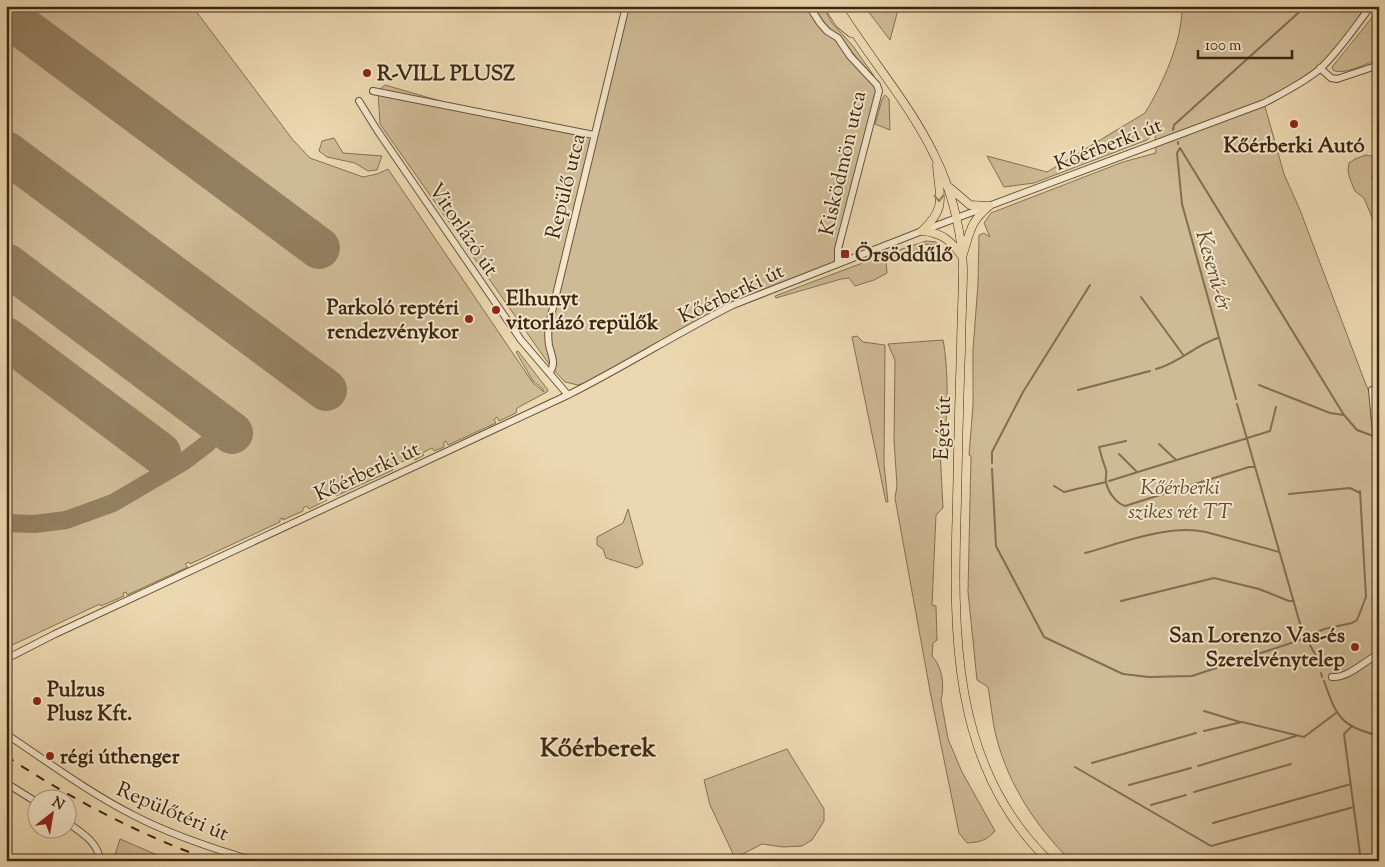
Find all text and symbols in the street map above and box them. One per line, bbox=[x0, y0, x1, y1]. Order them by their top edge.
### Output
scale bar bbox=[1198, 28, 1291, 60]
text: 100 m bbox=[1205, 36, 1242, 57]
place label: R-VILL PLUSZ bbox=[377, 60, 515, 90]
marker: R-VILL PLUSZ bbox=[361, 67, 373, 79]
street label: Kisködmön utca bbox=[813, 88, 875, 239]
street label: Kőérberki út bbox=[1050, 112, 1167, 180]
marker: Kőérberki Autó bbox=[1288, 118, 1300, 130]
street label: Repülő utca bbox=[539, 130, 595, 242]
place label: Kőérberki Autó bbox=[1223, 132, 1365, 162]
street label: Vitorlázó út bbox=[420, 177, 505, 283]
one-way arrow bbox=[934, 195, 945, 203]
water label: Keserű-ér bbox=[1185, 227, 1239, 315]
place label: Örsöddűlő bbox=[855, 241, 954, 271]
marker: Örsöddűlő bbox=[839, 248, 851, 260]
street label: Kőérberki út bbox=[674, 257, 790, 332]
place label: Elhunyt vitorlázó repülők bbox=[506, 285, 659, 339]
place label: Parkoló reptéri rendezvénykor bbox=[326, 294, 459, 348]
marker: Elhunyt vitorlázó repülők bbox=[490, 304, 502, 316]
marker: Parkoló reptéri rendezvénykor bbox=[463, 313, 475, 325]
street label: Egér út bbox=[928, 395, 960, 461]
street label: Kőérberki út bbox=[310, 435, 426, 510]
park label: Kőérberki szikes rét TT bbox=[1128, 474, 1233, 528]
place label: San Lorenzo Vas-és Szerelvénytelep bbox=[1169, 622, 1345, 676]
marker: San Lorenzo Vas-és Szerelvénytelep bbox=[1349, 641, 1361, 653]
place label: Pulzus Plusz Kft. bbox=[47, 676, 132, 730]
marker: Pulzus Plusz Kft. bbox=[31, 695, 43, 707]
district label: Kőérberek bbox=[540, 731, 657, 768]
place label: régi úthenger bbox=[60, 743, 180, 773]
marker: régi úthenger bbox=[44, 750, 56, 762]
street label: Repülőtéri út bbox=[111, 776, 233, 850]
north arrow bbox=[28, 790, 78, 840]
text: N bbox=[48, 793, 68, 816]

